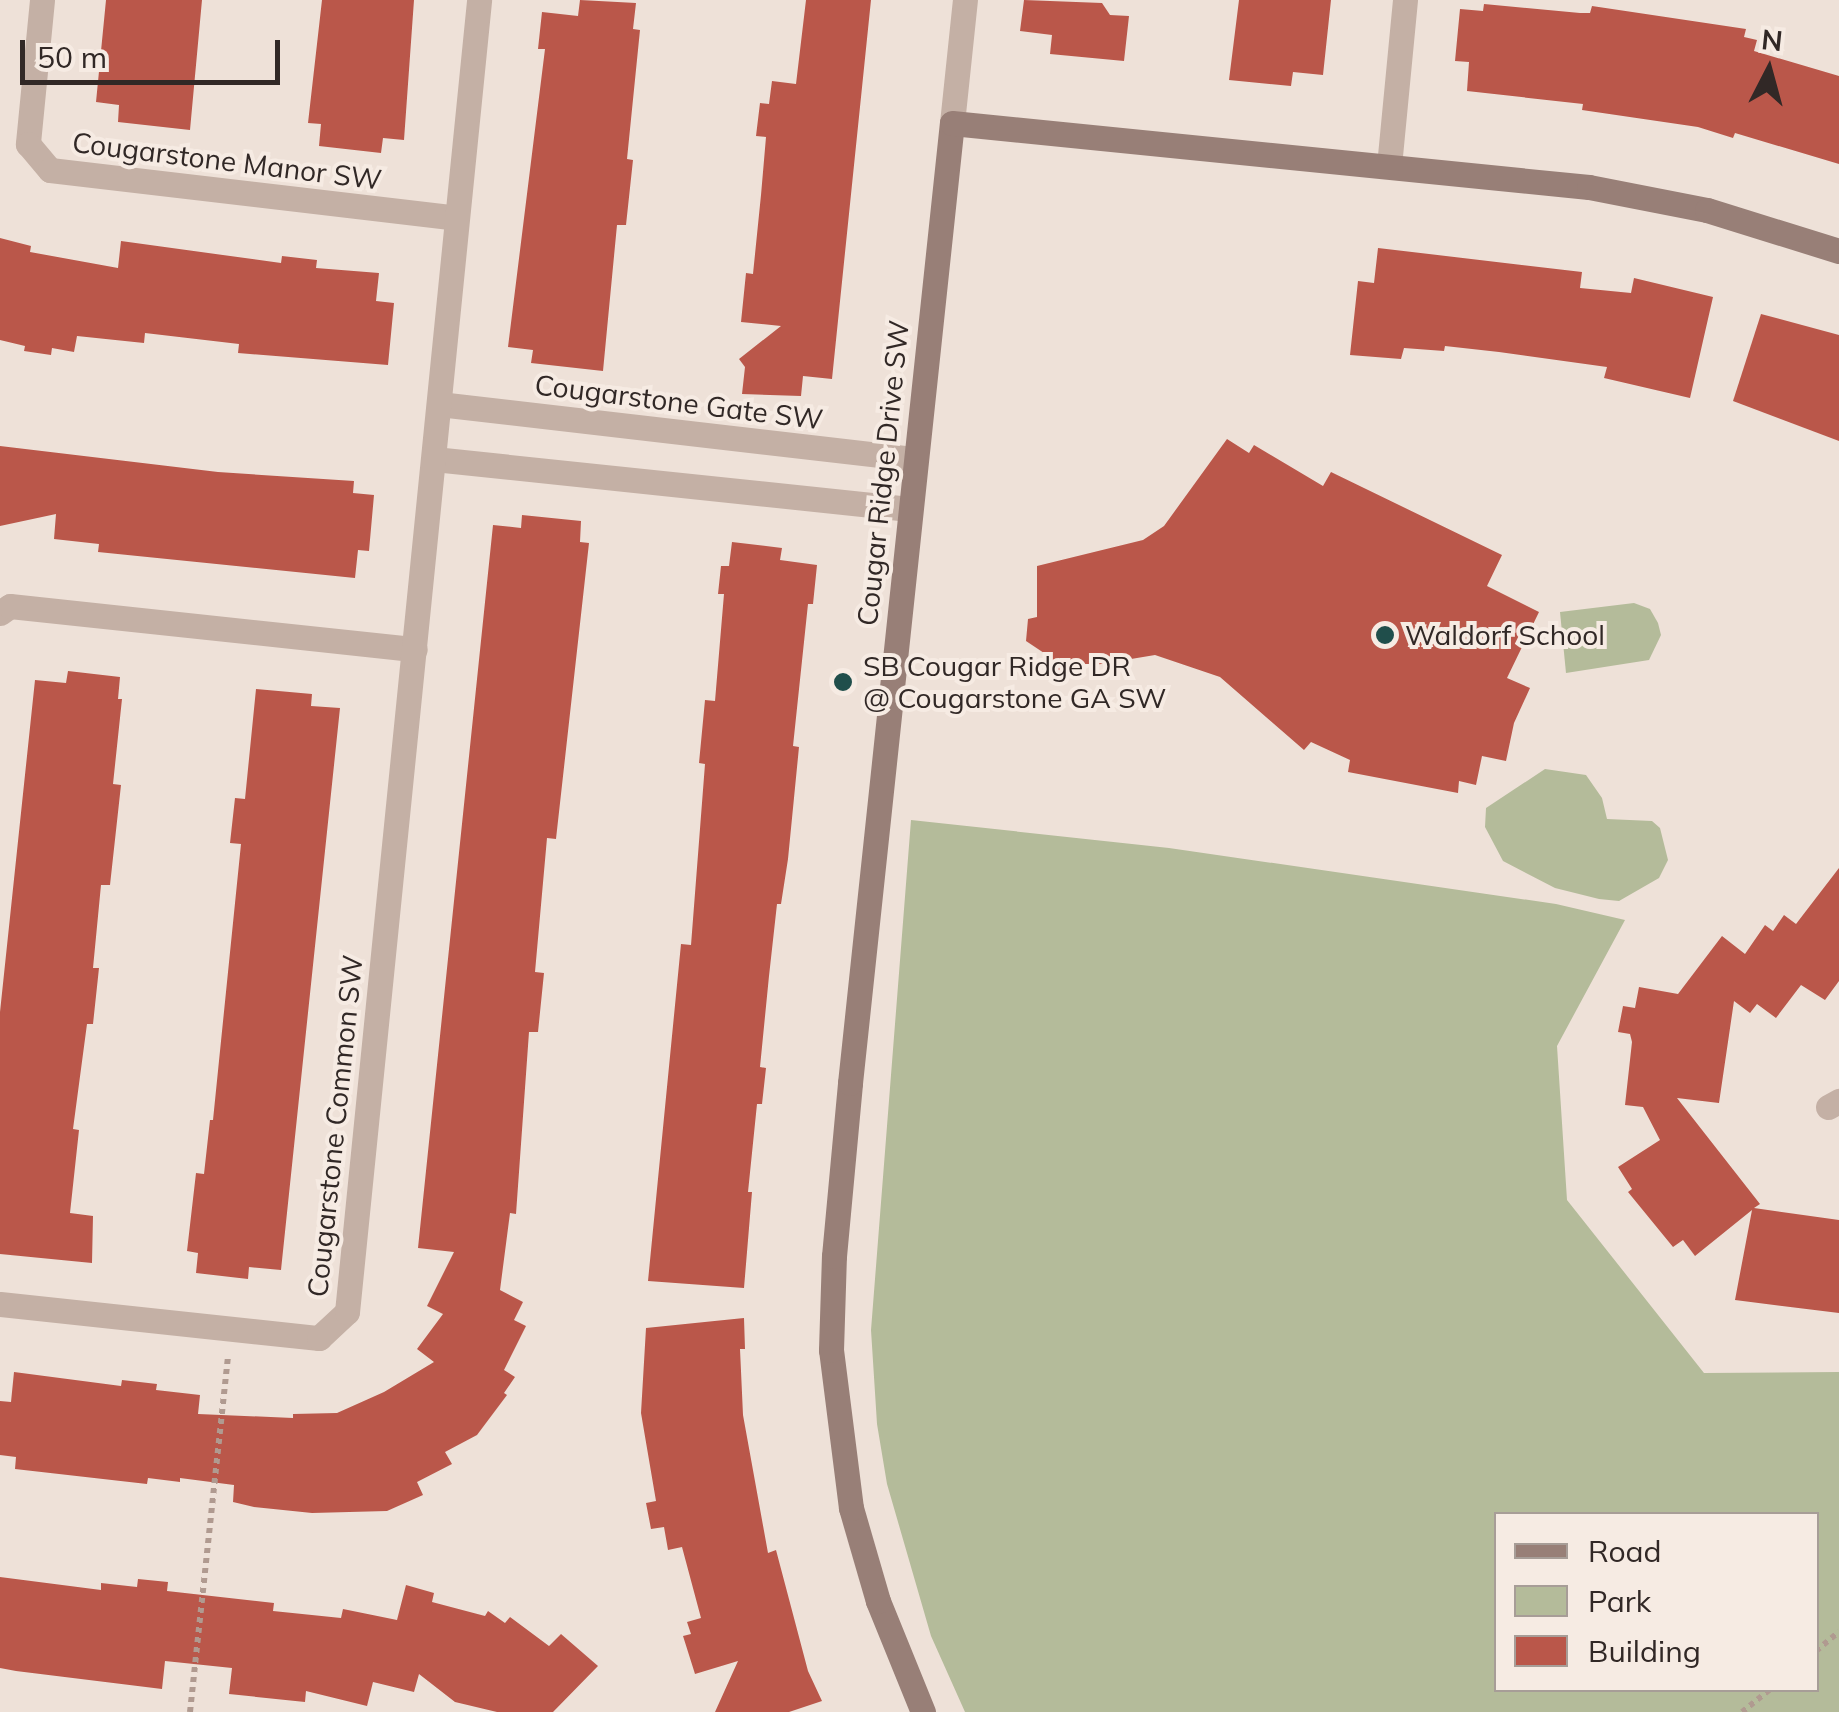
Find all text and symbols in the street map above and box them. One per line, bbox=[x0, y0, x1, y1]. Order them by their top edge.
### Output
scale bar bbox=[25, 20, 285, 82]
north arrow bbox=[1719, 20, 1819, 120]
text: N bbox=[1760, 21, 1785, 58]
text: 50 m bbox=[37, 38, 107, 76]
street label: Cougarstone Manor SW bbox=[70, 125, 384, 197]
street label: Cougar Ridge Drive SW bbox=[850, 319, 916, 627]
street label: Cougarstone Gate SW bbox=[533, 368, 825, 436]
place label: Waldorf School bbox=[1405, 618, 1605, 652]
marker: Waldorf School bbox=[1374, 624, 1396, 646]
place label: SB Cougar Ridge DR @ Cougarstone GA SW bbox=[863, 649, 1166, 715]
marker: SB Cougar Ridge DR @ Cougarstone GA SW bbox=[832, 671, 854, 693]
street label: Cougarstone Common SW bbox=[300, 953, 370, 1299]
legend bbox=[1494, 1512, 1819, 1692]
text: Road bbox=[1588, 1532, 1662, 1570]
text: Park bbox=[1588, 1582, 1651, 1620]
text: Building bbox=[1588, 1632, 1701, 1670]

